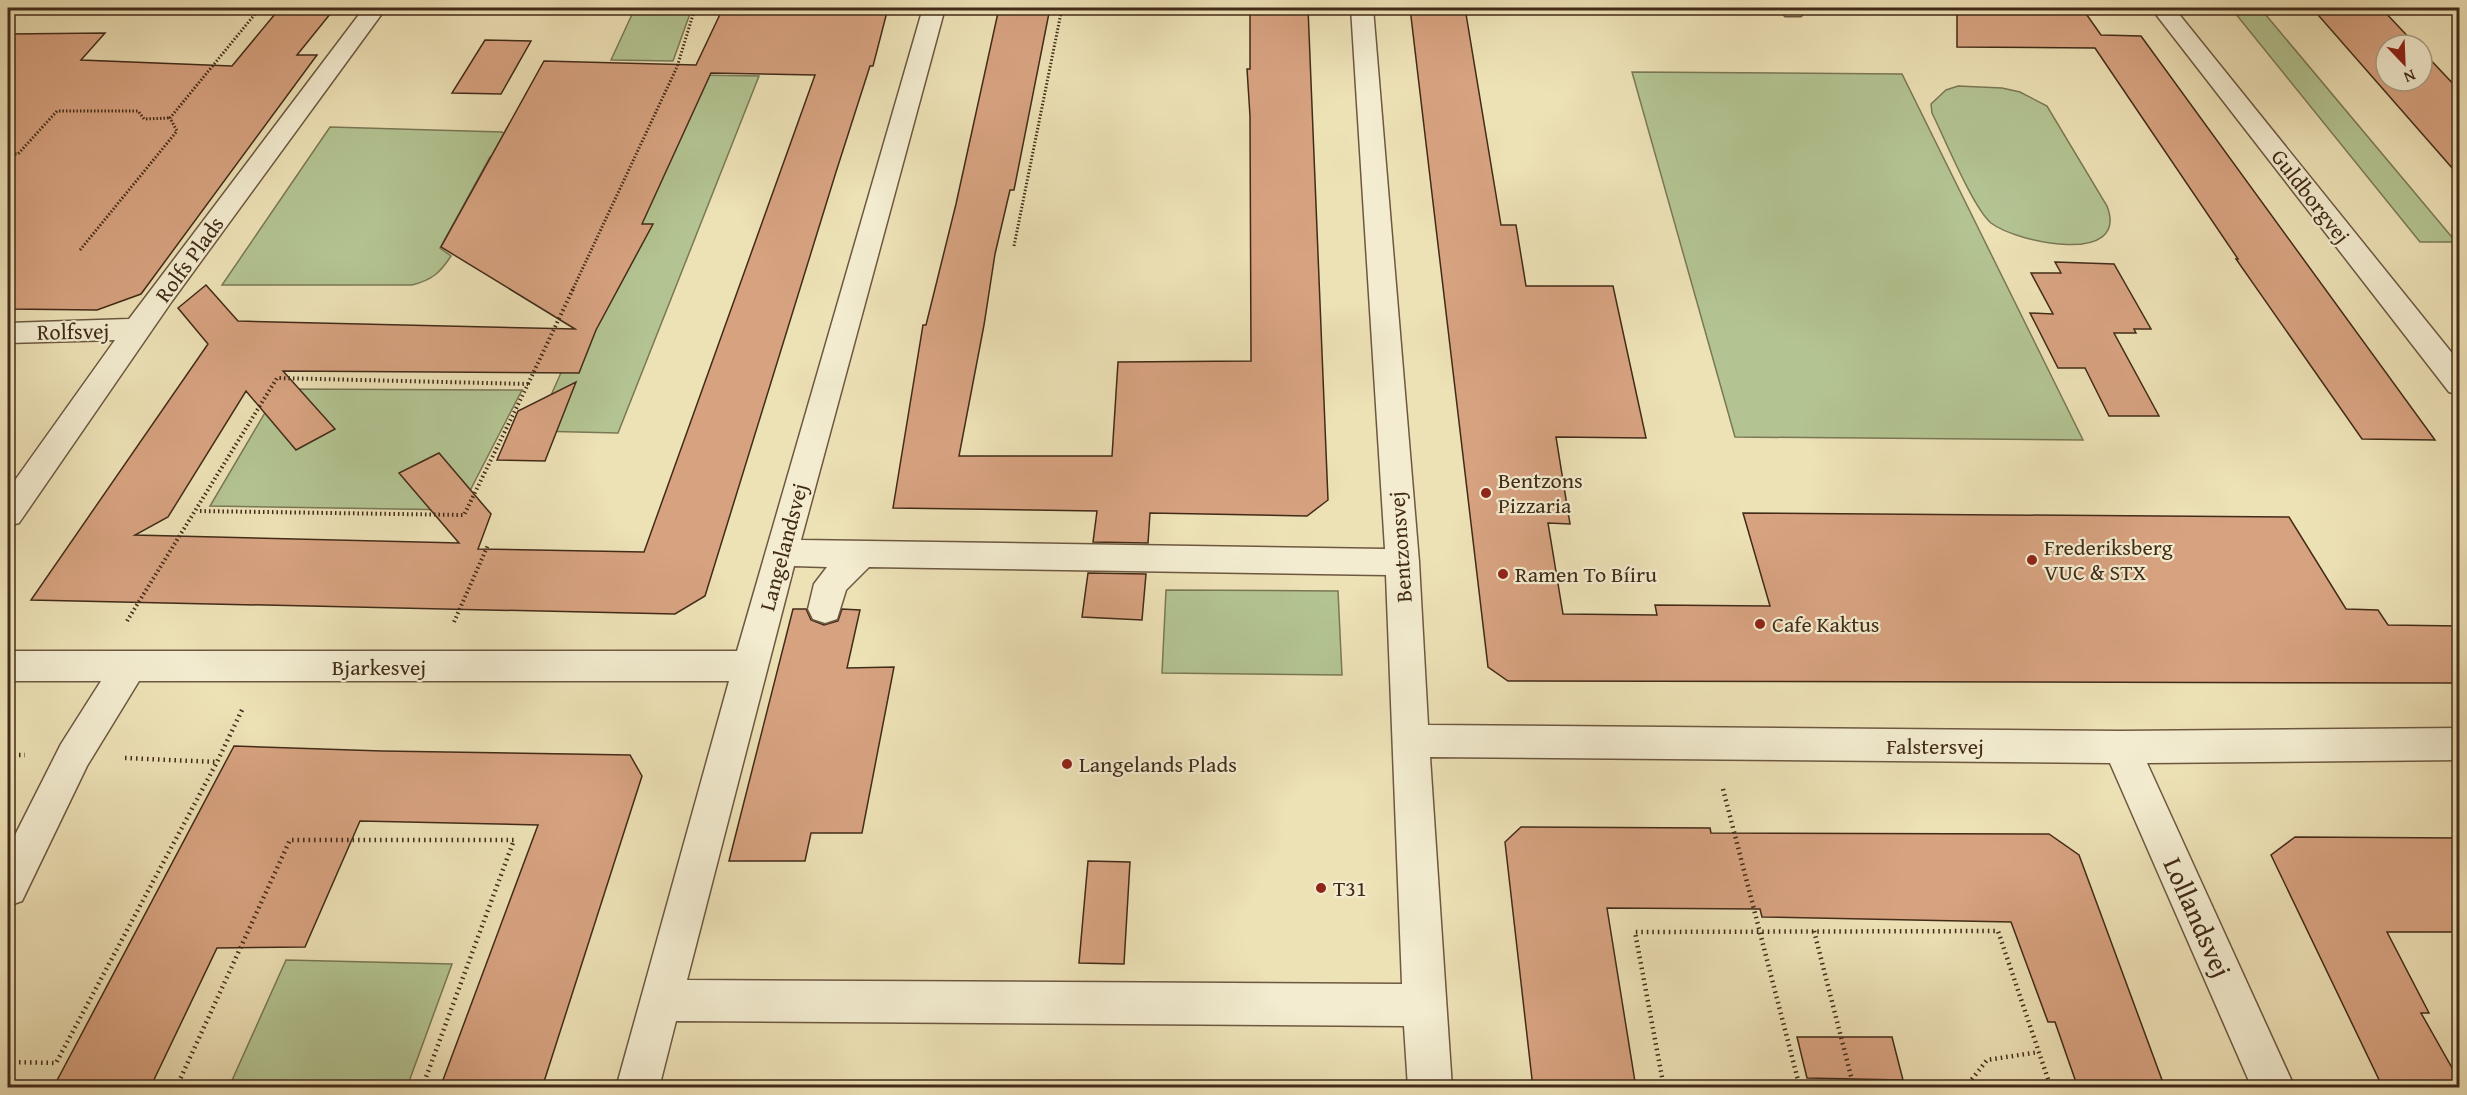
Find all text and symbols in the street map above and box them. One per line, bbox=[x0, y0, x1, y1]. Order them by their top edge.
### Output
north arrow bbox=[2374, 33, 2434, 93]
text: N bbox=[2400, 64, 2419, 90]
street label: Guldborgvej bbox=[2264, 142, 2358, 250]
street label: Rolfs Plads bbox=[147, 209, 231, 309]
street label: Rolfsvej bbox=[36, 314, 110, 348]
place label: Bentzons Pizzaria bbox=[1498, 464, 1583, 521]
street label: Langelandsvej bbox=[751, 480, 815, 614]
marker: Bentzons Pizzaria bbox=[1479, 486, 1493, 500]
street label: Bentzonsvej bbox=[1380, 490, 1420, 604]
place label: Frederiksberg VUC & STX bbox=[2044, 531, 2173, 588]
marker: Frederiksberg VUC & STX bbox=[2025, 553, 2039, 567]
place label: Ramen To Bíiru bbox=[1515, 558, 1657, 590]
marker: Ramen To Bíiru bbox=[1496, 567, 1510, 581]
place label: Cafe Kaktus bbox=[1772, 608, 1880, 640]
marker: Cafe Kaktus bbox=[1753, 617, 1767, 631]
street label: Bjarkesvej bbox=[332, 651, 426, 683]
street label: Falstersvej bbox=[1886, 730, 1984, 762]
place label: Langelands Plads bbox=[1079, 748, 1237, 780]
marker: Langelands Plads bbox=[1060, 757, 1074, 771]
street label: Lollandsvej bbox=[2154, 850, 2242, 984]
place label: T31 bbox=[1333, 872, 1367, 904]
marker: T31 bbox=[1314, 881, 1328, 895]

